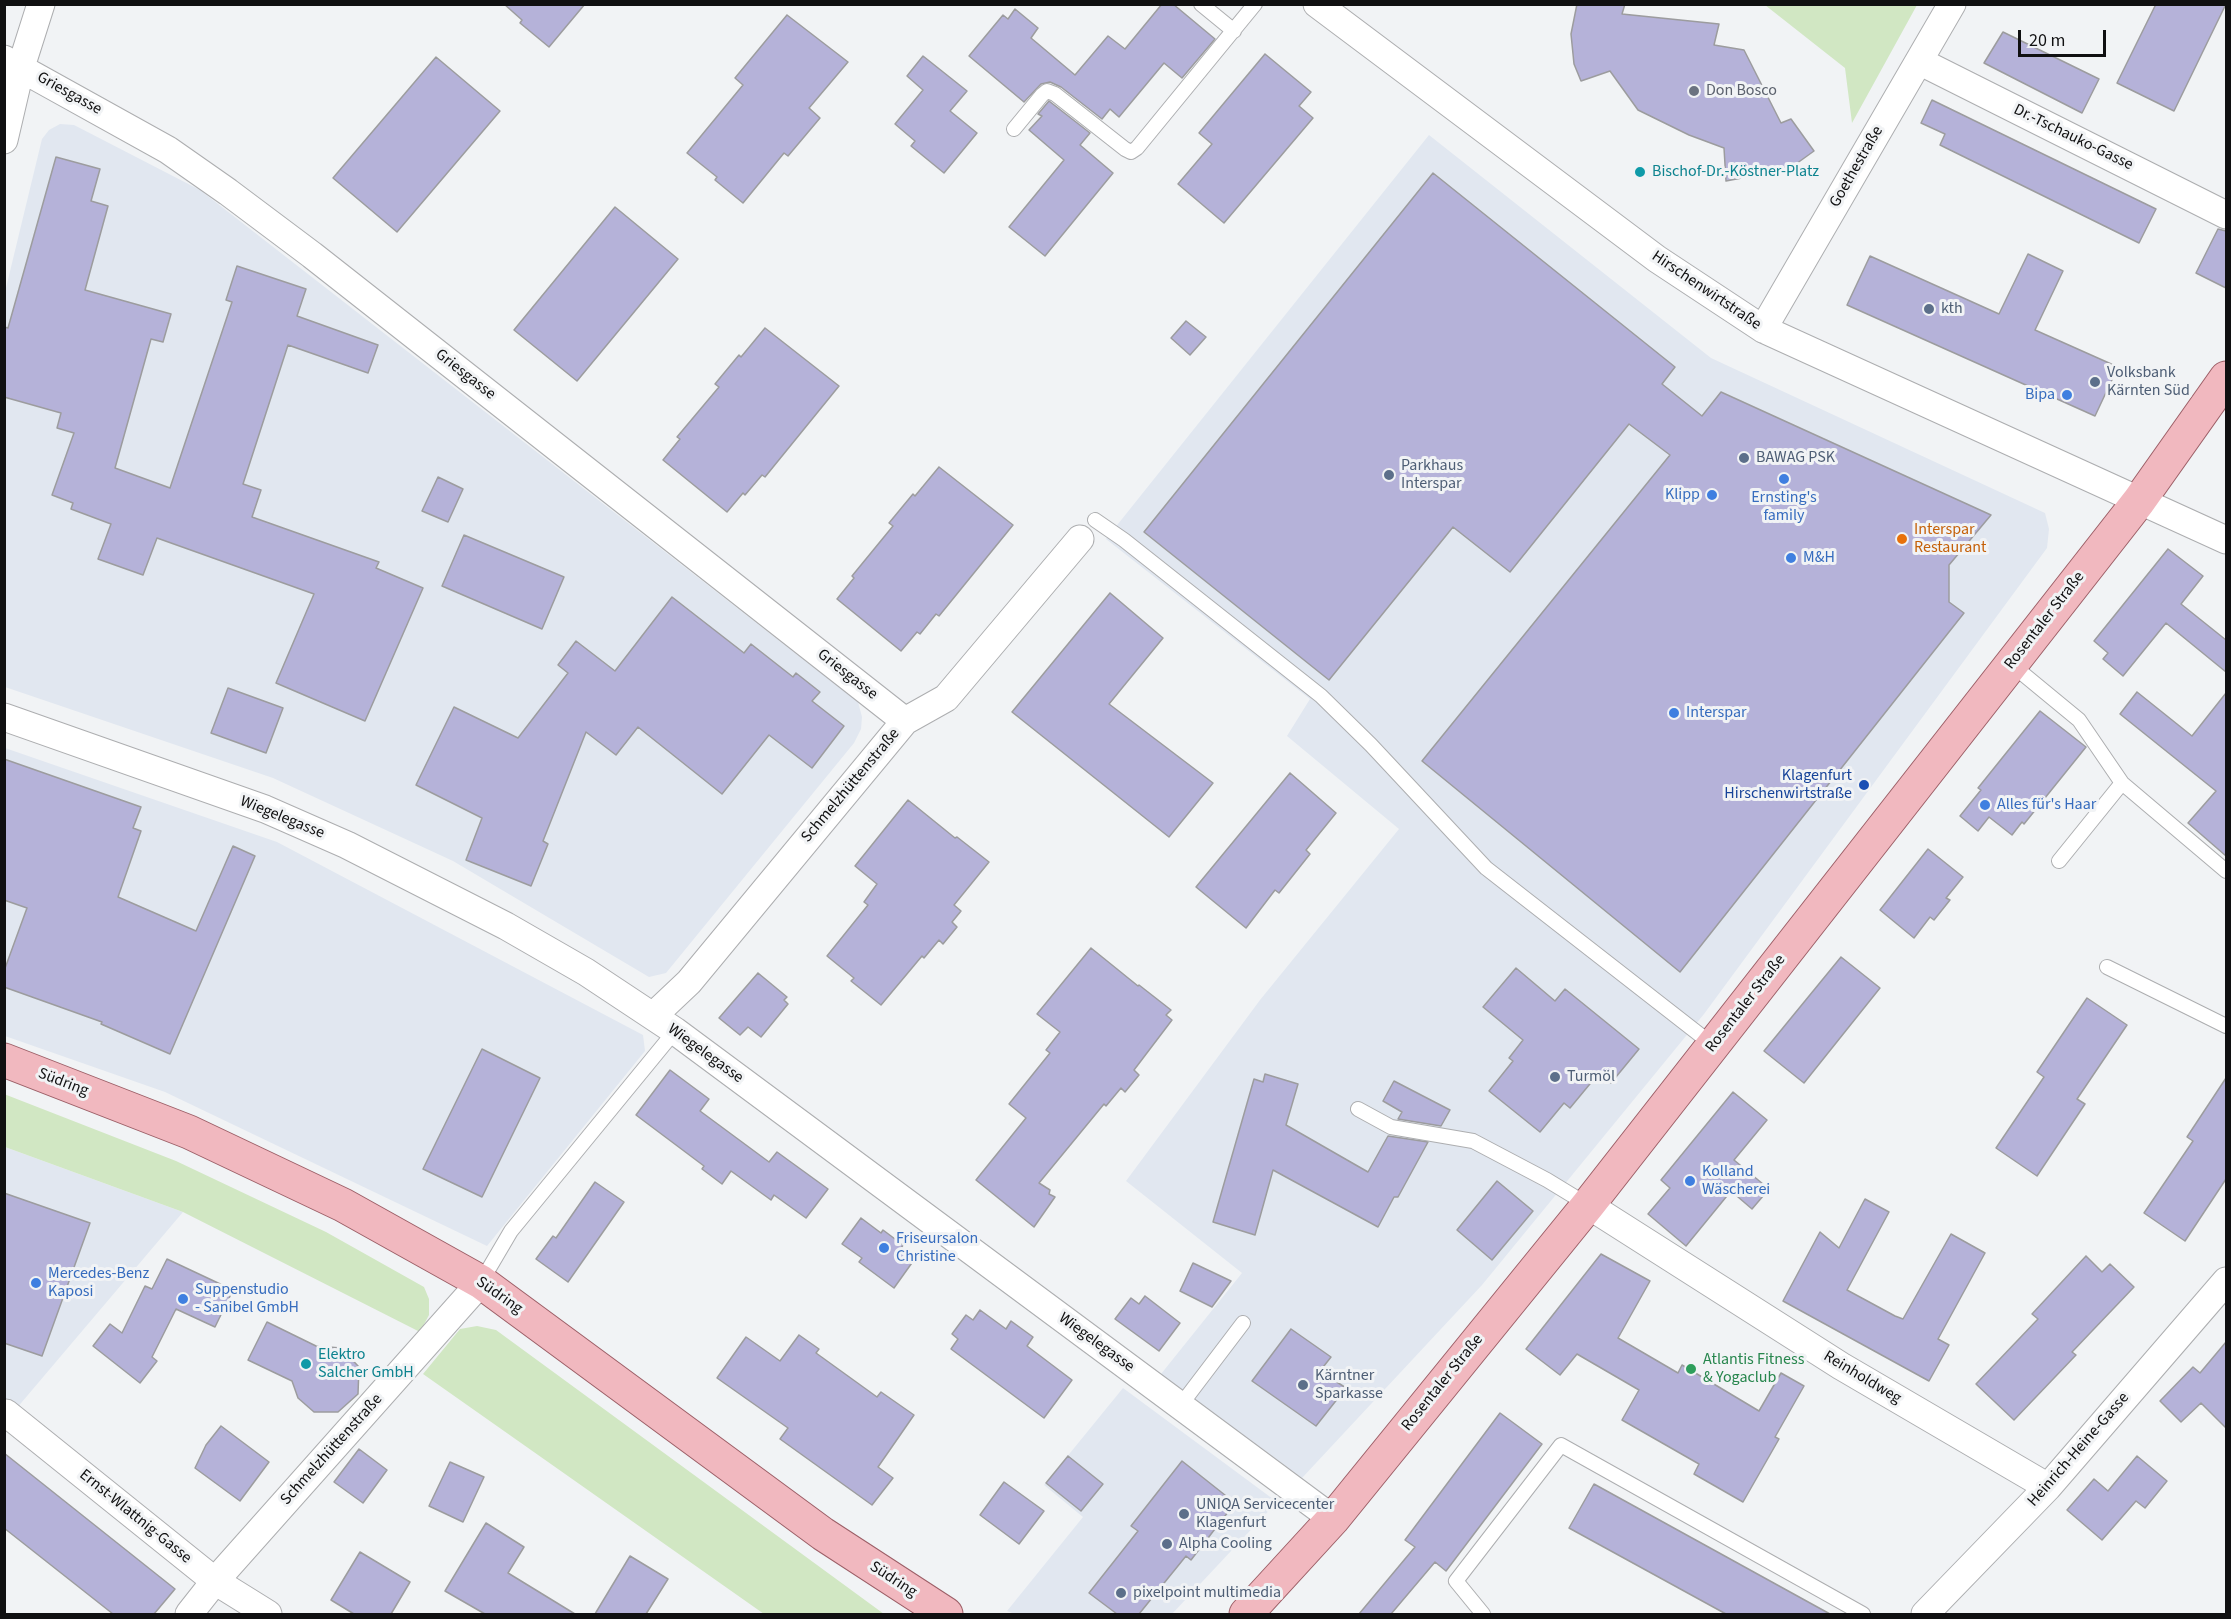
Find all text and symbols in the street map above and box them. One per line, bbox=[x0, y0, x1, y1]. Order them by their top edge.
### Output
scale bar bbox=[2021, 18, 2110, 56]
text: 20 m bbox=[2029, 28, 2065, 53]
street label: Griesgasse bbox=[33, 68, 105, 120]
place label: Don Bosco bbox=[1706, 81, 1777, 101]
marker: Don Bosco bbox=[1687, 84, 1701, 98]
street label: Dr.-Tschauko-Gasse bbox=[2010, 101, 2136, 175]
street label: Goethestraße bbox=[1826, 123, 1888, 211]
place label: Bischof-Dr.-Köstner-Platz bbox=[1652, 162, 1819, 182]
marker: Bischof-Dr.-Köstner-Platz bbox=[1633, 165, 1647, 179]
street label: Hirschenwirtstraße bbox=[1648, 247, 1764, 335]
place label: kth bbox=[1941, 299, 1963, 319]
marker: kth bbox=[1922, 302, 1936, 316]
street label: Griesgasse bbox=[431, 346, 499, 404]
place label: Volksbank Kärnten Süd bbox=[2107, 363, 2190, 401]
marker: Volksbank Kärnten Süd bbox=[2088, 375, 2102, 389]
place label: Bipa bbox=[2025, 385, 2055, 405]
marker: Bipa bbox=[2060, 388, 2074, 402]
place label: BAWAG PSK bbox=[1756, 448, 1835, 468]
marker: BAWAG PSK bbox=[1737, 451, 1751, 465]
place label: Parkhaus Interspar bbox=[1401, 456, 1463, 494]
marker: Parkhaus Interspar bbox=[1382, 468, 1396, 482]
marker: Ernsting's family bbox=[1777, 472, 1791, 486]
place label: Klipp bbox=[1665, 485, 1700, 505]
marker: Klipp bbox=[1705, 488, 1719, 502]
place label: Ernsting's family bbox=[1751, 488, 1817, 526]
place label: Interspar Restaurant bbox=[1914, 520, 1986, 558]
marker: Interspar Restaurant bbox=[1895, 532, 1909, 546]
place label: M&H bbox=[1803, 548, 1835, 568]
marker: M&H bbox=[1784, 551, 1798, 565]
street label: Rosentaler Straße bbox=[2001, 568, 2089, 674]
street label: Griesgasse bbox=[813, 646, 881, 704]
place label: Interspar bbox=[1686, 703, 1747, 723]
marker: Interspar bbox=[1667, 706, 1681, 720]
street label: Schmelzhüttenstraße bbox=[798, 725, 904, 847]
place label: Klagenfurt Hirschenwirtstraße bbox=[1724, 766, 1852, 804]
marker: Klagenfurt Hirschenwirtstraße bbox=[1857, 778, 1871, 792]
street label: Wiegelegasse bbox=[237, 792, 327, 844]
place label: Alles für's Haar bbox=[1997, 795, 2096, 815]
marker: Alles für's Haar bbox=[1978, 798, 1992, 812]
street label: Rosentaler Straße bbox=[1702, 951, 1790, 1057]
street label: Wiegelegasse bbox=[663, 1020, 747, 1088]
street label: Südring bbox=[35, 1065, 91, 1101]
place label: Turmöl bbox=[1567, 1067, 1615, 1087]
marker: Turmöl bbox=[1548, 1070, 1562, 1084]
place label: Kolland Wäscherei bbox=[1702, 1162, 1770, 1200]
marker: Kolland Wäscherei bbox=[1683, 1174, 1697, 1188]
place label: Friseursalon Christine bbox=[896, 1229, 978, 1267]
marker: Friseursalon Christine bbox=[877, 1241, 891, 1255]
place label: Mercedes-Benz Kaposi bbox=[48, 1264, 149, 1302]
street label: Südring bbox=[472, 1273, 526, 1319]
marker: Mercedes-Benz Kaposi bbox=[29, 1276, 43, 1290]
place label: Suppenstudio - Sanibel GmbH bbox=[195, 1280, 299, 1318]
marker: Suppenstudio - Sanibel GmbH bbox=[176, 1292, 190, 1306]
street label: Wiegelegasse bbox=[1054, 1309, 1138, 1377]
street label: Rosentaler Straße bbox=[1398, 1331, 1488, 1435]
place label: Elektro Salcher GmbH bbox=[318, 1345, 414, 1383]
street label: Reinholdweg bbox=[1820, 1347, 1904, 1409]
place label: Atlantis Fitness & Yogaclub bbox=[1703, 1350, 1804, 1388]
marker: Elektro Salcher GmbH bbox=[299, 1357, 313, 1371]
marker: Atlantis Fitness & Yogaclub bbox=[1684, 1362, 1698, 1376]
place label: Kärntner Sparkasse bbox=[1315, 1366, 1383, 1404]
marker: Kärntner Sparkasse bbox=[1296, 1378, 1310, 1392]
street label: Heinrich-Heine-Gasse bbox=[2024, 1389, 2134, 1511]
street label: Schmelzhüttenstraße bbox=[277, 1390, 387, 1510]
street label: Ernst-Wlattnig-Gasse bbox=[75, 1466, 195, 1568]
place label: UNIQA Servicecenter Klagenfurt bbox=[1196, 1495, 1334, 1533]
marker: UNIQA Servicecenter Klagenfurt bbox=[1177, 1507, 1191, 1521]
place label: Alpha Cooling bbox=[1179, 1534, 1272, 1554]
marker: Alpha Cooling bbox=[1160, 1537, 1174, 1551]
street label: Südring bbox=[866, 1558, 920, 1602]
place label: pixelpoint multimedia bbox=[1133, 1583, 1281, 1603]
marker: pixelpoint multimedia bbox=[1114, 1586, 1128, 1600]

